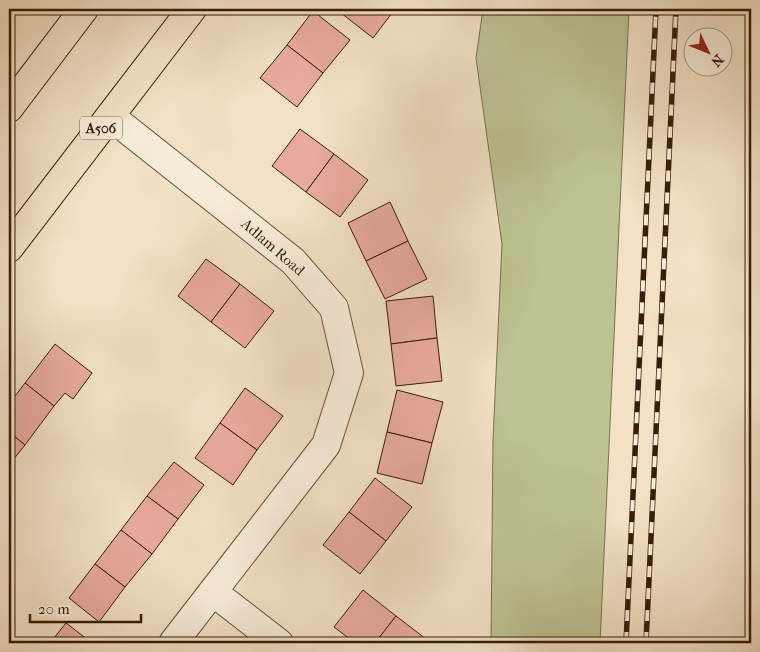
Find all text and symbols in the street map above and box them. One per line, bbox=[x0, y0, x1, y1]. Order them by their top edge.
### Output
north arrow bbox=[682, 28, 732, 78]
text: N bbox=[707, 51, 727, 70]
road number: A506 bbox=[80, 116, 122, 140]
street label: Adlam Road bbox=[237, 214, 309, 280]
scale bar bbox=[30, 592, 141, 624]
text: 20 m bbox=[38, 600, 70, 618]

